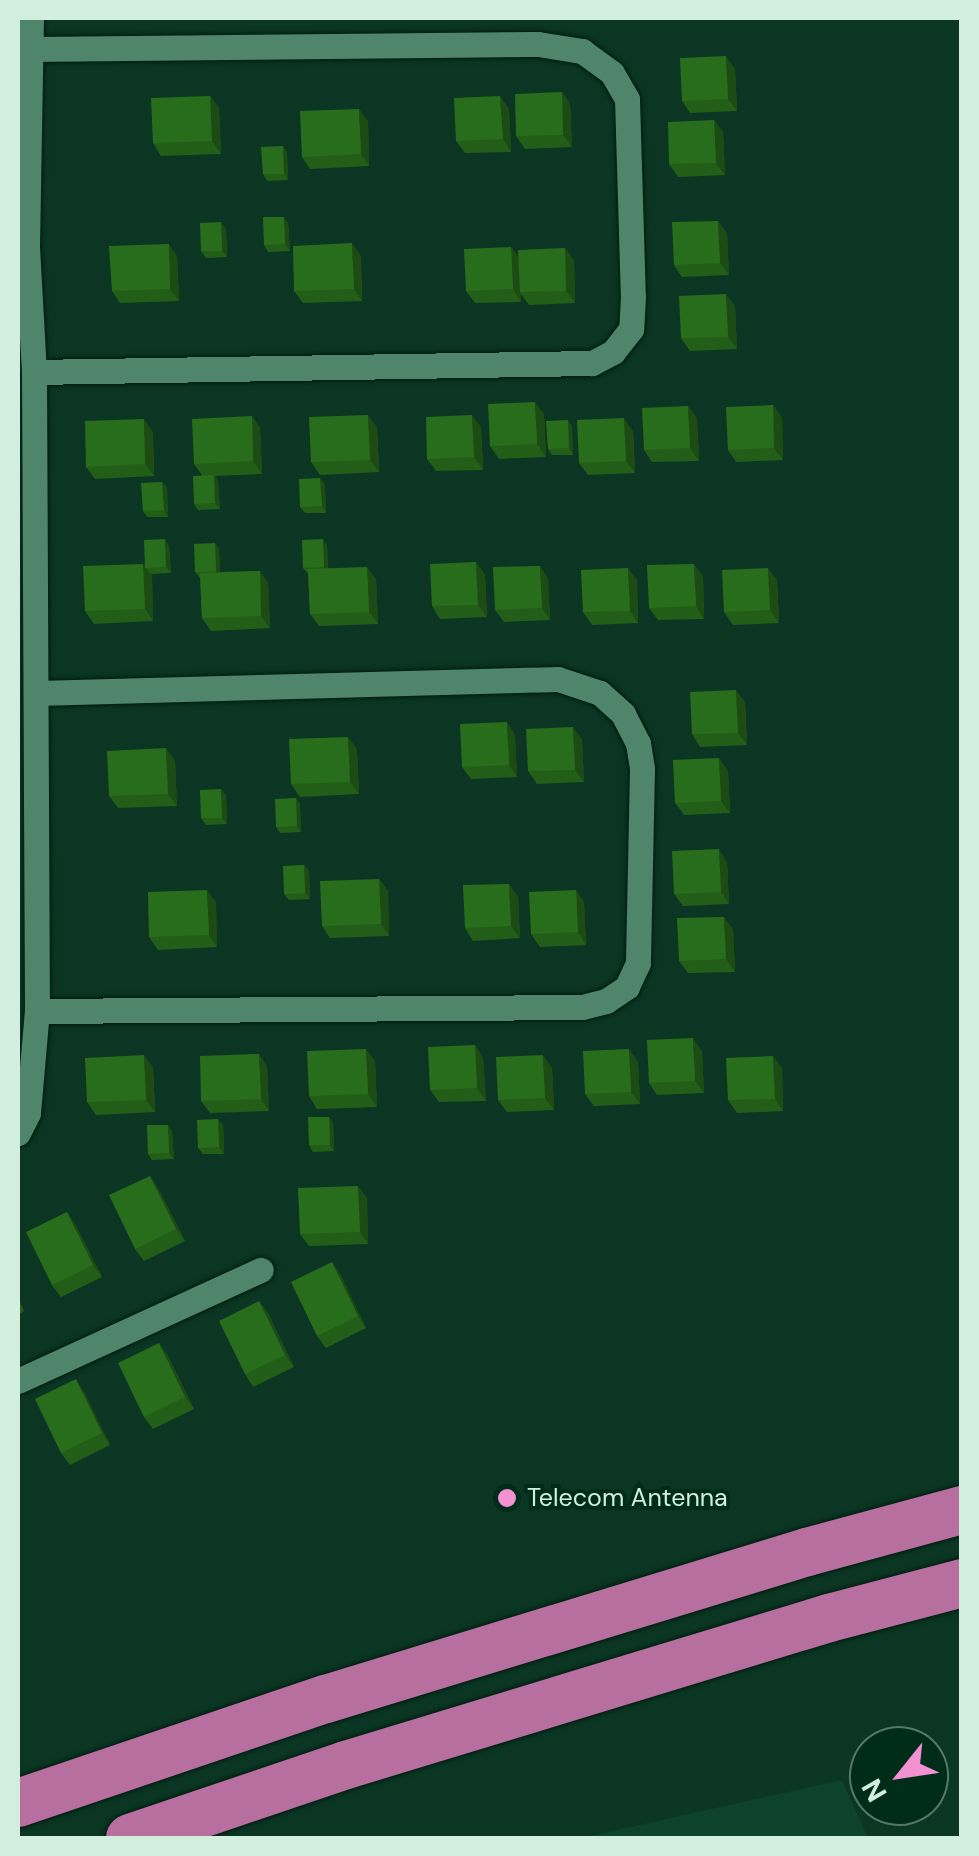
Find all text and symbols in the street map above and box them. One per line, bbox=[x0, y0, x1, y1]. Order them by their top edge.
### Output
place label: Telecom Antenna bbox=[527, 1483, 728, 1513]
marker: Telecom Antenna bbox=[496, 1487, 518, 1509]
north arrow bbox=[849, 1726, 949, 1826]
text: N bbox=[853, 1772, 895, 1808]

